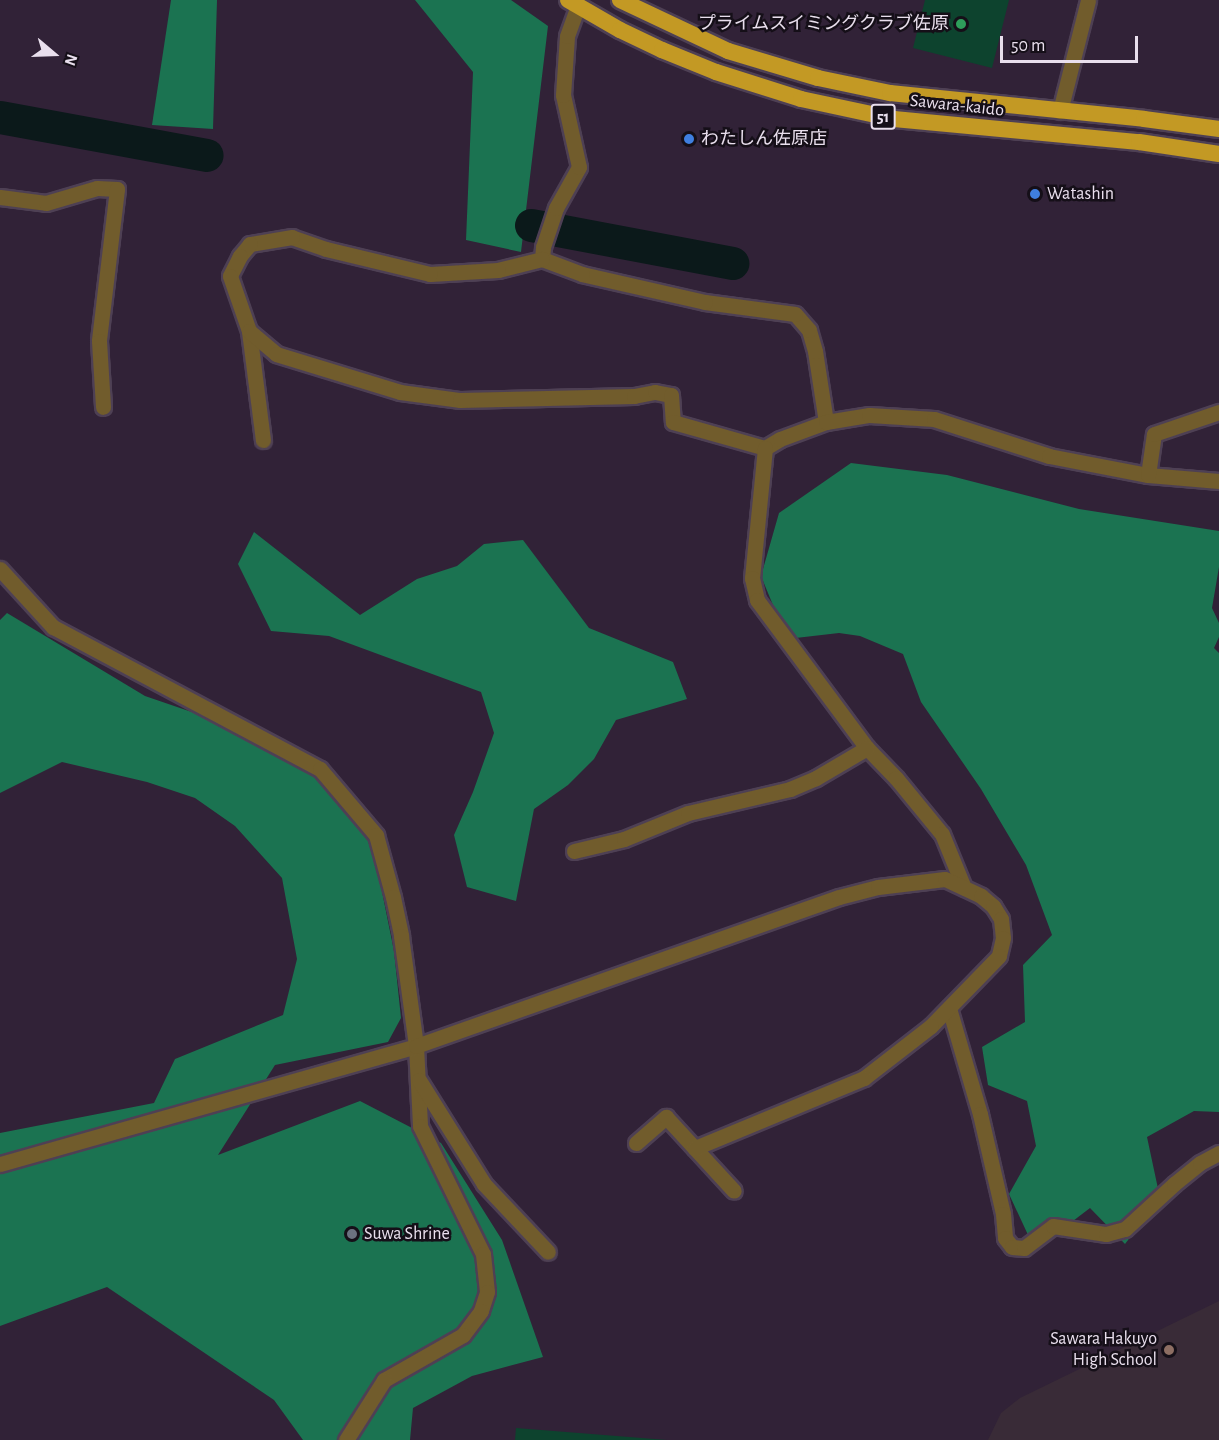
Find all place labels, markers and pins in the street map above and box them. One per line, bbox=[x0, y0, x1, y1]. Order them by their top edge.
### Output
place label: プライムスイミングクラブ佐原 bbox=[697, 13, 949, 35]
marker: プライムスイミングクラブ佐原 bbox=[954, 17, 968, 31]
place label: わたしん佐原店 bbox=[701, 128, 827, 150]
marker: わたしん佐原店 bbox=[682, 132, 696, 146]
place label: Watashin bbox=[1047, 183, 1114, 205]
marker: Watashin bbox=[1028, 187, 1042, 201]
place label: Suwa Shrine bbox=[364, 1223, 450, 1245]
marker: Suwa Shrine bbox=[345, 1227, 359, 1241]
place label: Sawara Hakuyo High School bbox=[1050, 1329, 1157, 1372]
marker: Sawara Hakuyo High School bbox=[1162, 1343, 1176, 1357]

